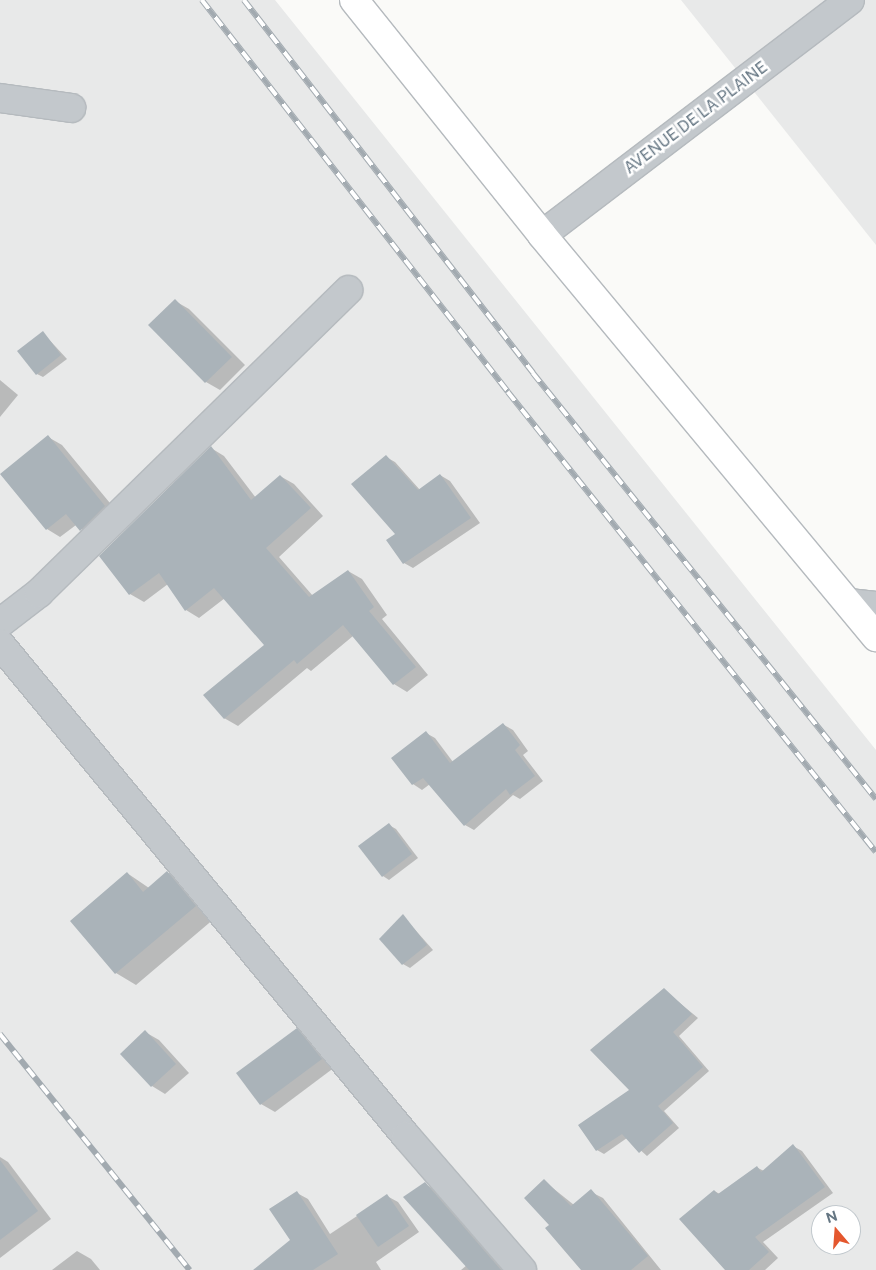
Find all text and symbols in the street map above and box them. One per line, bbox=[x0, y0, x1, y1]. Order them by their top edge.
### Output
street label: AVENUE DE LA PLAINE bbox=[621, 58, 771, 178]
north arrow bbox=[811, 1205, 861, 1255]
text: N bbox=[824, 1207, 839, 1226]

